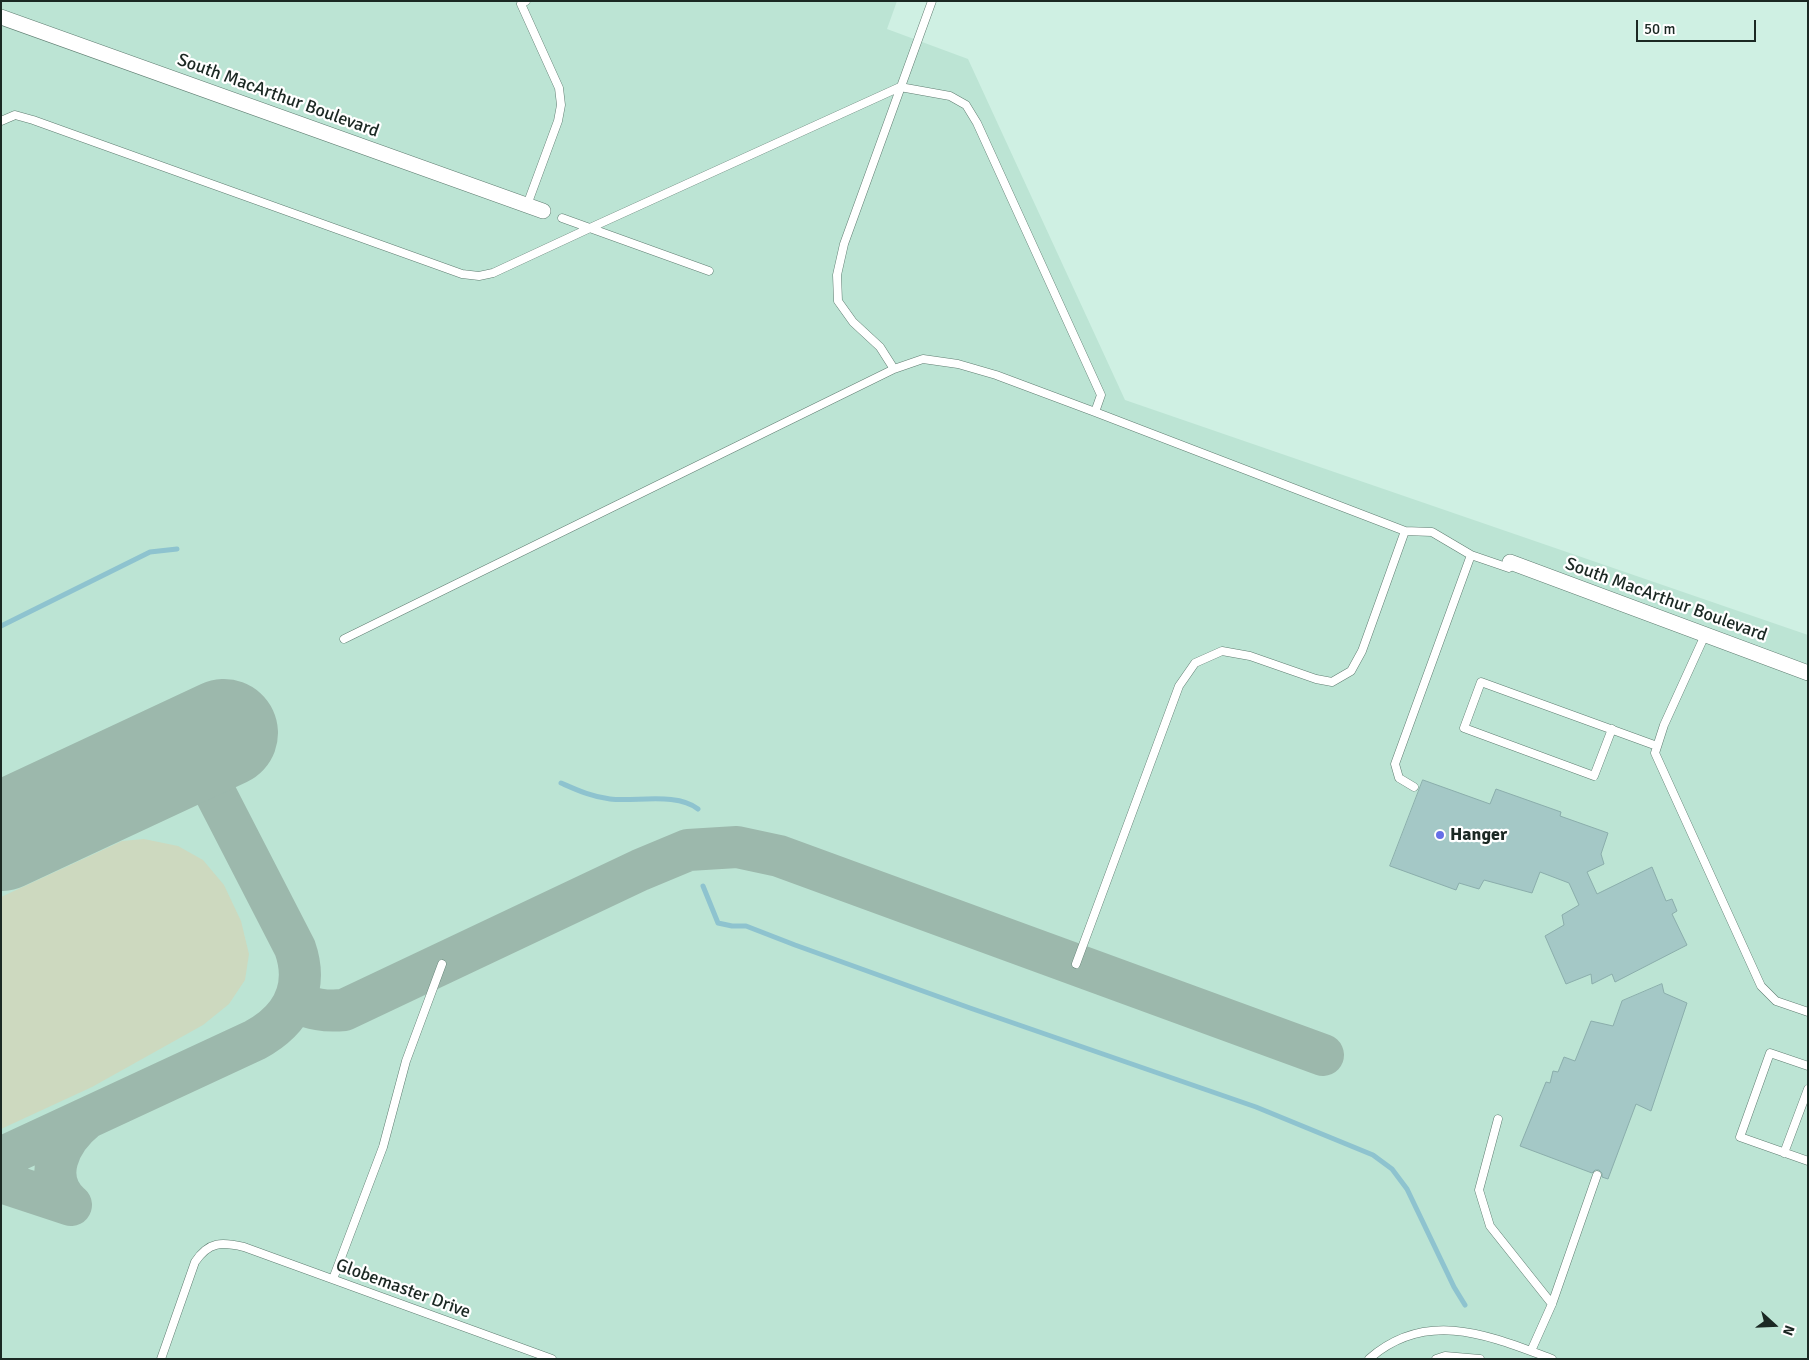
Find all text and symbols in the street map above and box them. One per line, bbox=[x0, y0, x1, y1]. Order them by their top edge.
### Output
scale bar bbox=[1639, 10, 1759, 42]
text: 50 m bbox=[1644, 20, 1675, 38]
street label: South MacArthur Boulevard bbox=[174, 49, 382, 143]
street label: South MacArthur Boulevard bbox=[1562, 553, 1770, 647]
place label: Hanger bbox=[1450, 824, 1507, 846]
marker: Hanger bbox=[1434, 829, 1446, 841]
street label: Globemaster Drive bbox=[333, 1255, 473, 1323]
north arrow bbox=[1749, 1300, 1799, 1350]
text: N bbox=[1779, 1323, 1798, 1338]

